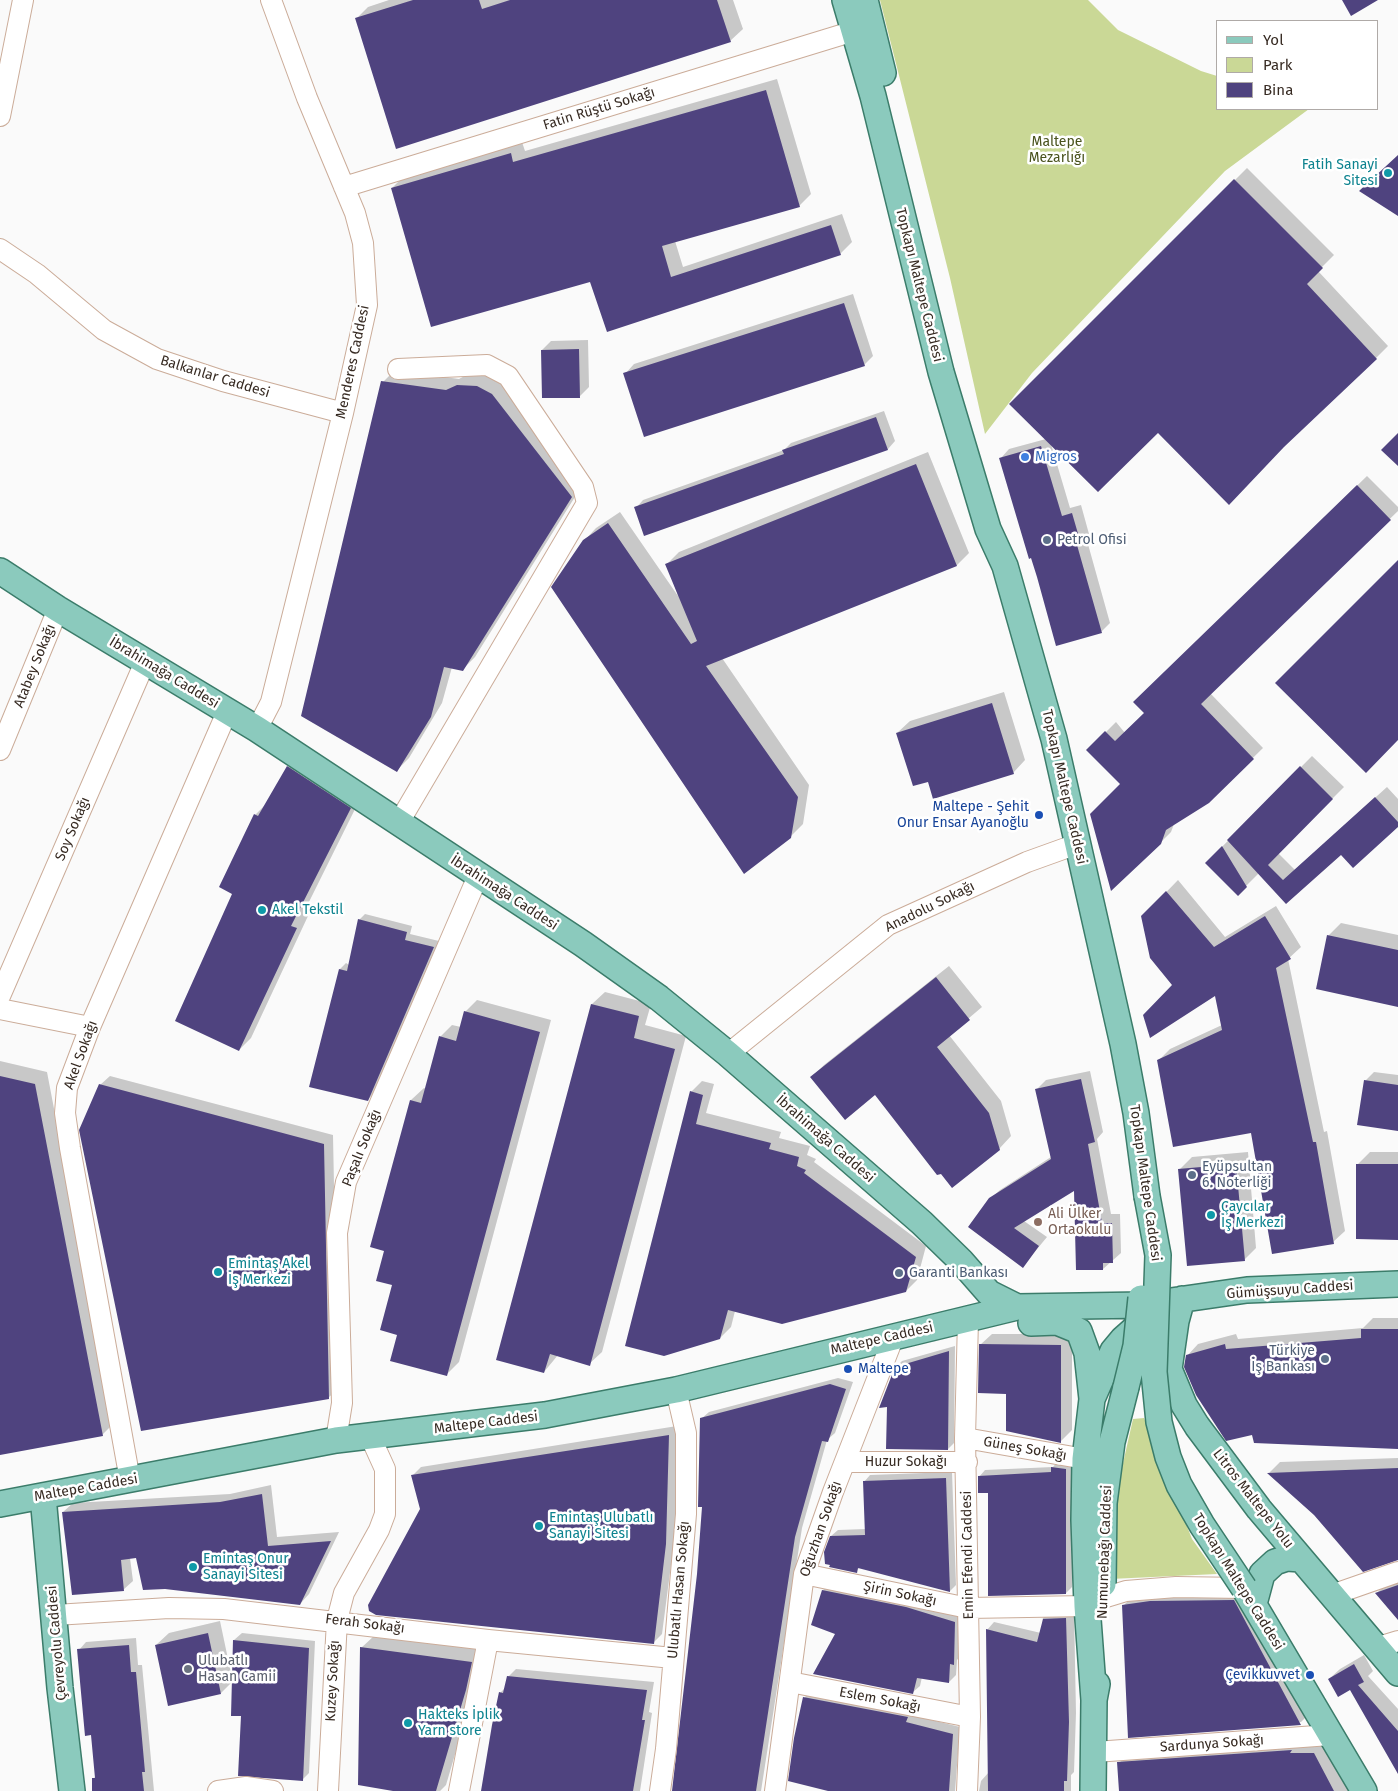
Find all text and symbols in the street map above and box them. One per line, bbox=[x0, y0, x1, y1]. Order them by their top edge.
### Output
legend bbox=[1216, 20, 1378, 110]
text: Yol bbox=[1263, 31, 1284, 49]
text: Park bbox=[1263, 56, 1293, 74]
text: Bina bbox=[1263, 81, 1293, 99]
street label: Fatin Rüştü Sokağı bbox=[541, 84, 657, 134]
park label: Maltepe Mezarlığı bbox=[1029, 134, 1085, 166]
place label: Fatih Sanayi Sitesi bbox=[1302, 157, 1378, 190]
marker: Fatih Sanayi Sitesi bbox=[1382, 167, 1394, 179]
street label: Topkapı Maltepe Caddesi bbox=[892, 206, 946, 364]
street label: Menderes Caddesi bbox=[333, 304, 373, 420]
street label: Balkanlar Caddesi bbox=[158, 352, 272, 402]
place label: Migros bbox=[1035, 449, 1077, 465]
marker: Migros bbox=[1019, 451, 1031, 463]
place label: Petrol Ofisi bbox=[1057, 532, 1127, 548]
marker: Petrol Ofisi bbox=[1041, 534, 1053, 546]
street label: Atabey Sokağı bbox=[11, 622, 59, 710]
street label: İbrahimağa Caddesi bbox=[106, 634, 222, 712]
street label: Topkapı Maltepe Caddesi bbox=[1038, 708, 1090, 866]
street label: Soy Sokağı bbox=[52, 795, 94, 863]
place label: Maltepe - Şehit Onur Ensar Ayanoğlu bbox=[897, 799, 1029, 832]
marker: Maltepe - Şehit Onur Ensar Ayanoğlu bbox=[1033, 809, 1045, 821]
street label: İbrahimağa Caddesi bbox=[447, 852, 561, 934]
street label: Anadolu Sokağı bbox=[882, 878, 978, 936]
place label: Akel Tekstil bbox=[272, 902, 343, 918]
marker: Akel Tekstil bbox=[256, 904, 268, 916]
street label: Akel Sokağı bbox=[61, 1018, 101, 1092]
street label: İbrahimağa Caddesi bbox=[772, 1092, 878, 1186]
street label: Topkapı Maltepe Caddesi bbox=[1126, 1103, 1164, 1263]
street label: Paşalı Sokağı bbox=[339, 1107, 385, 1189]
place label: Eyüpsultan 6. Noterliği bbox=[1202, 1159, 1272, 1192]
marker: Eyüpsultan 6. Noterliği bbox=[1186, 1169, 1198, 1181]
place label: Çaycılar İş Merkezi bbox=[1221, 1199, 1284, 1232]
place label: Ali Ülker Ortaokulu bbox=[1048, 1206, 1111, 1238]
marker: Çaycılar İş Merkezi bbox=[1205, 1209, 1217, 1221]
marker: Ali Ülker Ortaokulu bbox=[1032, 1216, 1044, 1228]
place label: Emintaş Akel İş Merkezi bbox=[228, 1256, 309, 1288]
place label: Garanti Bankası bbox=[909, 1265, 1008, 1281]
marker: Emintaş Akel İş Merkezi bbox=[212, 1266, 224, 1278]
marker: Garanti Bankası bbox=[893, 1267, 905, 1279]
street label: Gümüşsuyu Caddesi bbox=[1226, 1277, 1354, 1303]
street label: Maltepe Caddesi bbox=[829, 1319, 935, 1359]
place label: Türkiye İş Bankası bbox=[1251, 1343, 1315, 1375]
marker: Türkiye İş Bankası bbox=[1319, 1353, 1331, 1365]
place label: Maltepe bbox=[858, 1361, 909, 1377]
marker: Maltepe bbox=[842, 1363, 854, 1375]
street label: Maltepe Caddesi bbox=[433, 1408, 539, 1438]
street label: Güneş Sokağı bbox=[982, 1433, 1068, 1465]
street label: Litros Maltepe Yolu bbox=[1209, 1446, 1297, 1552]
street label: Huzur Sokağı bbox=[865, 1454, 947, 1470]
street label: Maltepe Caddesi bbox=[33, 1471, 139, 1505]
street label: Oğuzhan Sokağı bbox=[797, 1479, 845, 1579]
street label: Numunebağı Caddesi bbox=[1094, 1485, 1116, 1619]
street label: Emin Efendi Caddesi bbox=[958, 1490, 978, 1620]
place label: Emintaş Ulubatlı Sanayi Sitesi bbox=[549, 1510, 653, 1542]
street label: Topkapı Maltepe Caddesi bbox=[1189, 1510, 1287, 1654]
marker: Emintaş Ulubatlı Sanayi Sitesi bbox=[533, 1520, 545, 1532]
street label: Ulubatlı Hasan Sokağı bbox=[665, 1520, 693, 1660]
place label: Emintaş Onur Sanayi Sitesi bbox=[203, 1551, 289, 1584]
marker: Emintaş Onur Sanayi Sitesi bbox=[187, 1561, 199, 1573]
street label: Şirin Sokağı bbox=[862, 1578, 938, 1610]
street label: Çevreyolu Caddesi bbox=[44, 1585, 70, 1701]
street label: Ferah Sokağı bbox=[324, 1611, 406, 1637]
street label: Kuzey Sokağı bbox=[322, 1640, 344, 1722]
place label: Ulubatlı Hasan Camii bbox=[198, 1653, 276, 1685]
marker: Ulubatlı Hasan Camii bbox=[182, 1663, 194, 1675]
place label: Çevikkuvvet bbox=[1225, 1667, 1300, 1683]
marker: Çevikkuvvet bbox=[1304, 1669, 1316, 1681]
street label: Eslem Sokağı bbox=[838, 1684, 922, 1716]
place label: Hakteks İplik Yarn store bbox=[418, 1707, 500, 1740]
marker: Hakteks İplik Yarn store bbox=[402, 1717, 414, 1729]
street label: Sardunya Sokağı bbox=[1159, 1732, 1265, 1756]

